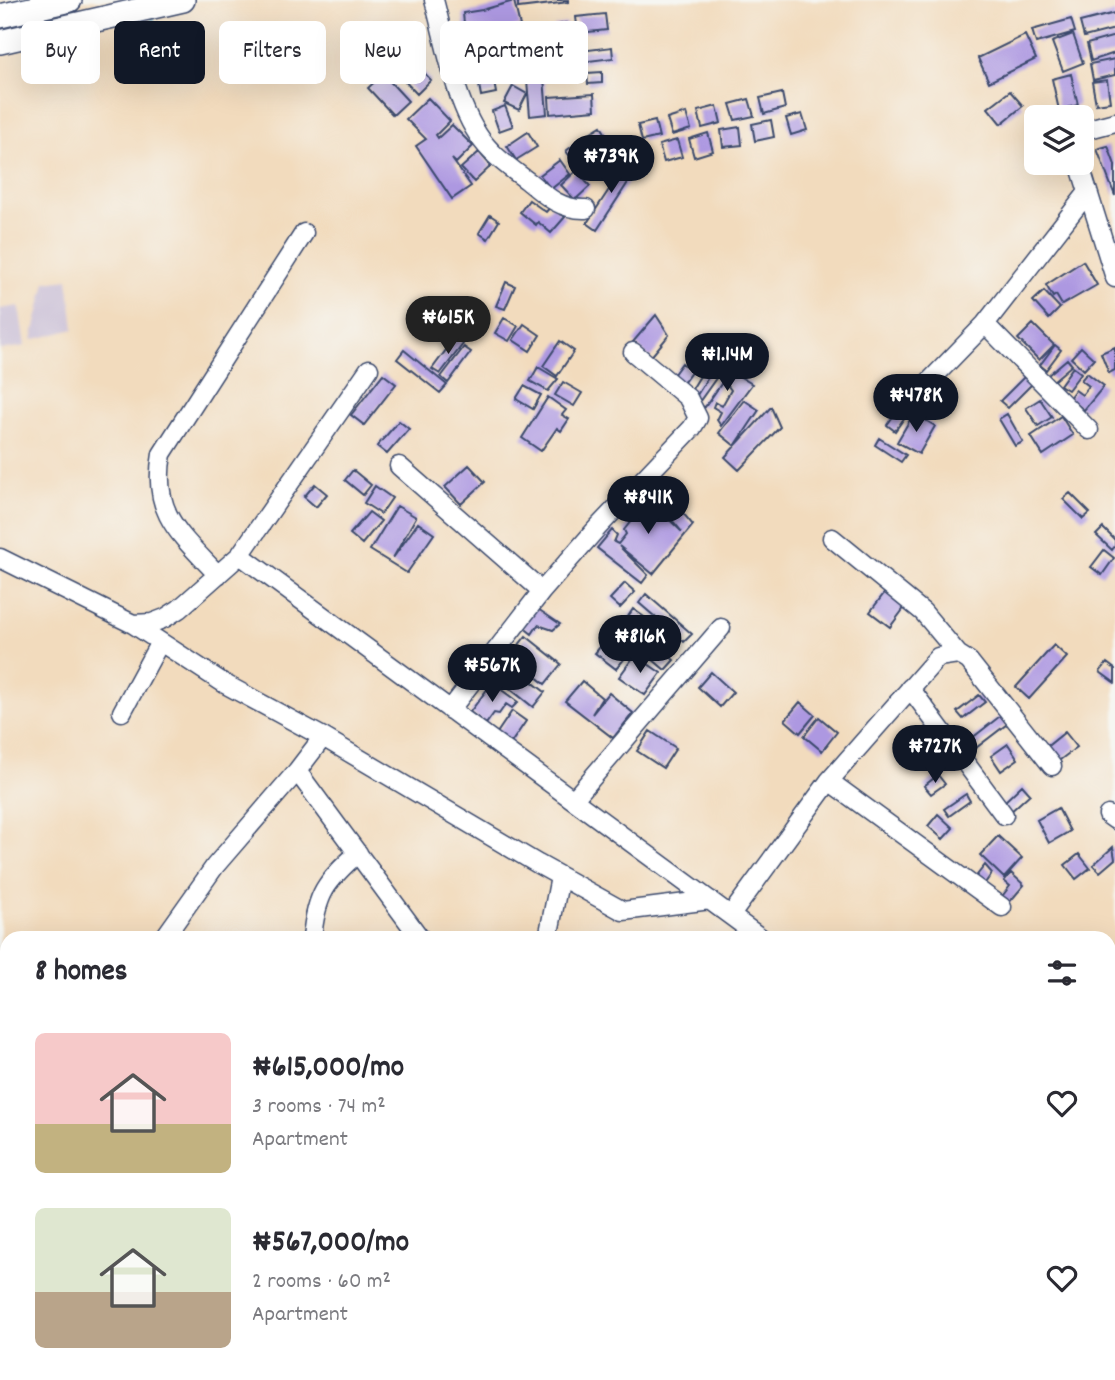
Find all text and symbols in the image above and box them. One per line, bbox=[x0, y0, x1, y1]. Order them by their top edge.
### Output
chip: Buy bbox=[21, 21, 100, 84]
chip: Rent bbox=[114, 21, 205, 84]
chip: Filters bbox=[219, 21, 326, 84]
chip: New bbox=[340, 21, 426, 84]
chip: Apartment bbox=[440, 21, 588, 84]
map controls bbox=[1024, 105, 1094, 175]
button: layers bbox=[1024, 105, 1094, 175]
pin: ₦739K bbox=[562, 136, 660, 195]
text: ₦739K bbox=[583, 141, 639, 174]
pin: ₦615K bbox=[399, 296, 497, 356]
text: ₦615K bbox=[422, 302, 474, 335]
pin: ₦1.14M bbox=[670, 334, 784, 393]
text: ₦1.14M bbox=[701, 339, 753, 372]
pin: ₦478K bbox=[867, 374, 965, 434]
text: ₦478K bbox=[889, 380, 943, 413]
pin: ₦841K bbox=[599, 476, 697, 536]
text: ₦841K bbox=[623, 482, 673, 515]
pin: ₦816K bbox=[591, 616, 689, 675]
text: ₦816K bbox=[614, 621, 666, 654]
pin: ₦567K bbox=[443, 644, 541, 704]
text: ₦567K bbox=[464, 650, 520, 683]
pin: ₦727K bbox=[886, 726, 984, 785]
text: ₦727K bbox=[908, 731, 962, 764]
text: 8 homes bbox=[35, 952, 127, 995]
icon: filters bbox=[1043, 954, 1081, 992]
text: ₦615,000/mo bbox=[252, 1048, 404, 1091]
icon: home bbox=[91, 1061, 175, 1145]
icon: heart bbox=[1043, 1084, 1081, 1122]
text: 3 rooms · 74 m² bbox=[252, 1091, 386, 1124]
text: Apartment bbox=[252, 1124, 348, 1157]
text: ₦567,000/mo bbox=[252, 1223, 409, 1266]
icon: home bbox=[91, 1236, 175, 1320]
icon: heart bbox=[1043, 1259, 1081, 1297]
text: 2 rooms · 60 m² bbox=[252, 1266, 391, 1299]
text: Apartment bbox=[252, 1299, 348, 1332]

